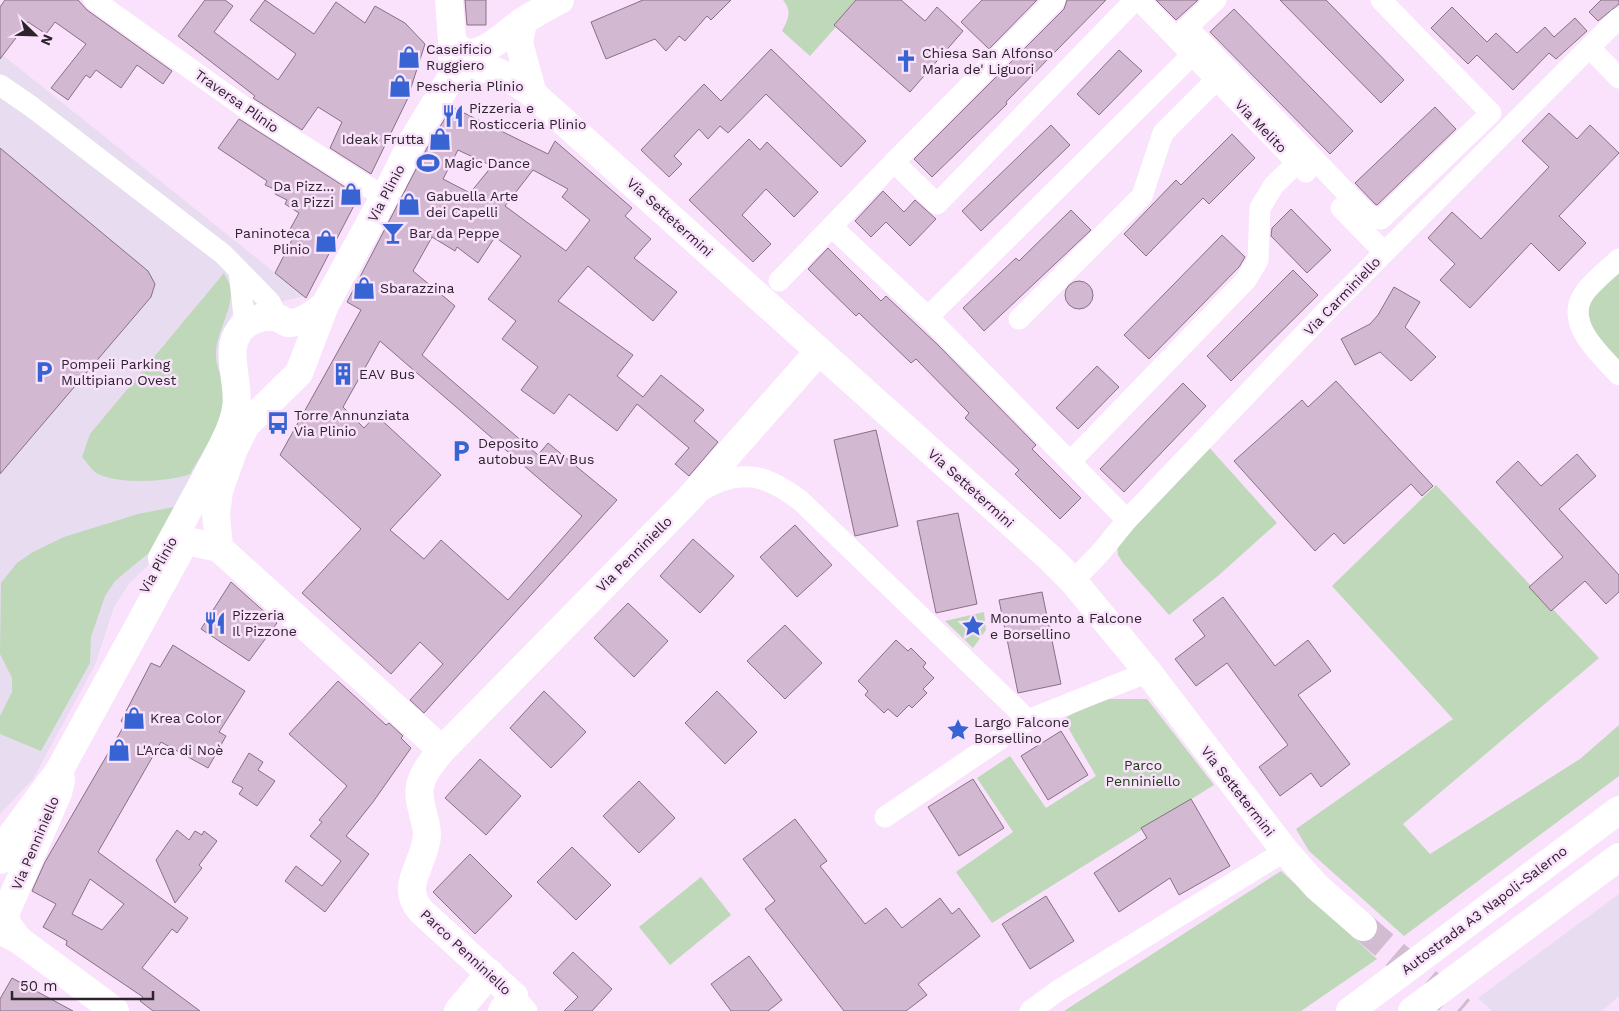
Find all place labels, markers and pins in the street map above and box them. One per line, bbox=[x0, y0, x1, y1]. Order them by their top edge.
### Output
place label: Caseificio Ruggiero bbox=[426, 41, 492, 73]
shop icon: Caseificio Ruggiero bbox=[396, 44, 422, 70]
place label: Chiesa San Alfonso Maria de' Liguori bbox=[922, 45, 1053, 77]
church icon: Chiesa San Alfonso Maria de' Liguori bbox=[893, 48, 919, 74]
shop icon: Pescheria Plinio bbox=[387, 73, 413, 99]
place label: Pescheria Plinio bbox=[416, 78, 524, 94]
place label: Pizzeria e Rosticceria Plinio bbox=[469, 100, 586, 132]
restaurant icon: Pizzeria e Rosticceria Plinio bbox=[440, 103, 466, 129]
shop icon: Ideak Frutta bbox=[427, 126, 453, 152]
place label: Ideak Frutta bbox=[342, 131, 424, 147]
sports icon: Magic Dance bbox=[415, 150, 441, 176]
place label: Magic Dance bbox=[444, 155, 530, 171]
place label: Da Pizz... a Pizzi bbox=[273, 178, 334, 210]
shop icon: Da Pizz... a Pizzi bbox=[338, 181, 364, 207]
place label: Gabuella Arte dei Capelli bbox=[426, 188, 518, 220]
shop icon: Gabuella Arte dei Capelli bbox=[396, 191, 422, 217]
bar icon: Bar da Peppe bbox=[380, 220, 406, 246]
place label: Paninoteca Plinio bbox=[234, 225, 310, 257]
place label: Bar da Peppe bbox=[409, 225, 500, 241]
shop icon: Paninoteca Plinio bbox=[313, 228, 339, 254]
shop icon: Sbarazzina bbox=[351, 275, 377, 301]
place label: Sbarazzina bbox=[380, 280, 454, 296]
place label: Pompeii Parking Multipiano Ovest bbox=[61, 356, 177, 388]
parking icon: Pompeii Parking Multipiano Ovest bbox=[31, 359, 57, 385]
building icon: EAV Bus bbox=[330, 361, 356, 387]
place label: EAV Bus bbox=[359, 366, 415, 382]
place label: Torre Annunziata Via Plinio bbox=[294, 407, 409, 439]
bus stop icon: Torre Annunziata Via Plinio bbox=[265, 410, 291, 436]
place label: Deposito autobus EAV Bus bbox=[478, 435, 594, 467]
parking icon: Deposito autobus EAV Bus bbox=[448, 438, 474, 464]
place label: Pizzeria Il Pizzone bbox=[232, 607, 297, 639]
restaurant icon: Pizzeria Il Pizzone bbox=[202, 610, 228, 636]
place label: Monumento a Falcone e Borsellino bbox=[990, 610, 1142, 642]
place icon: Monumento a Falcone e Borsellino bbox=[960, 613, 986, 639]
shop icon: Krea Color bbox=[121, 705, 147, 731]
place label: Krea Color bbox=[150, 710, 222, 726]
place label: Largo Falcone Borsellino bbox=[974, 714, 1069, 746]
place icon: Largo Falcone Borsellino bbox=[945, 717, 971, 743]
shop icon: L'Arca di Noè bbox=[106, 737, 132, 763]
place label: L'Arca di Noè bbox=[136, 742, 223, 758]

